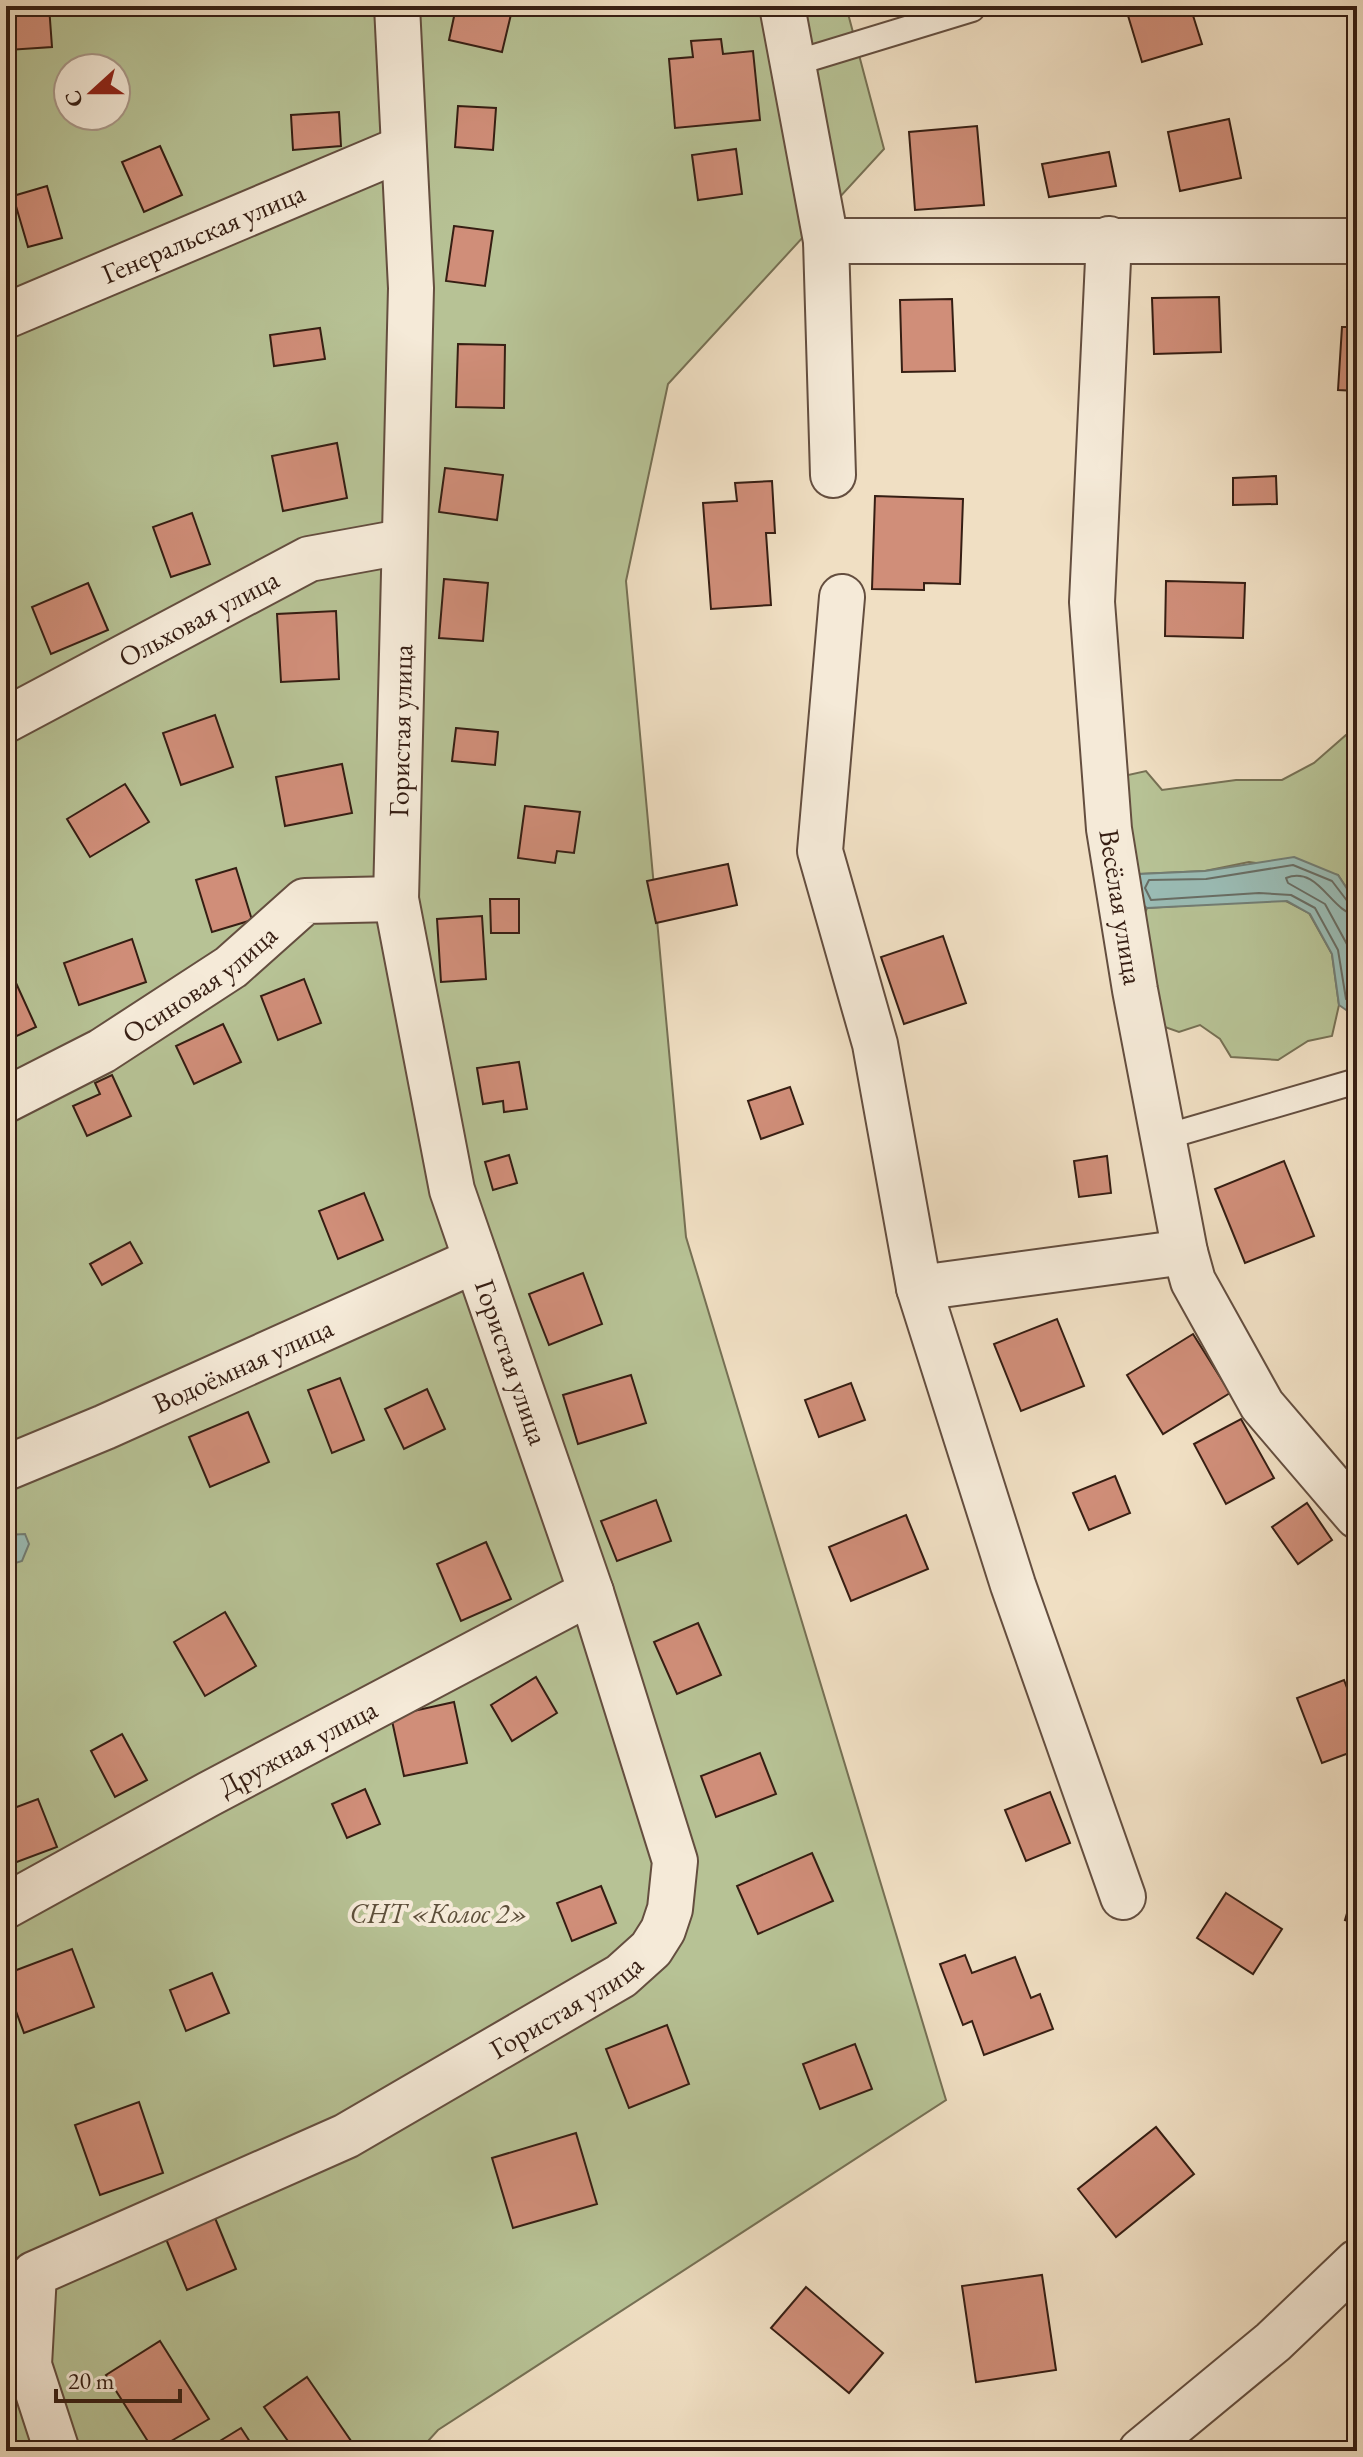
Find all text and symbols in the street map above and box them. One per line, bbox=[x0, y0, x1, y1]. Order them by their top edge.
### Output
north arrow bbox=[52, 52, 132, 132]
text: С bbox=[57, 87, 90, 111]
street label: Генеральская улица bbox=[96, 174, 311, 292]
street label: Ольховая улица bbox=[112, 560, 286, 675]
street label: Гористая улица bbox=[380, 643, 420, 818]
street label: Весёлая улица bbox=[1091, 827, 1152, 988]
street label: Осиновая улица bbox=[115, 916, 285, 1051]
street label: Гористая улица bbox=[467, 1275, 557, 1450]
street label: Водоёмная улица bbox=[147, 1309, 339, 1421]
street label: Дружная улица bbox=[212, 1690, 384, 1804]
park label: СНТ «Колос 2» bbox=[350, 1895, 528, 1931]
street label: Гористая улица bbox=[483, 1946, 651, 2067]
scale bar bbox=[56, 2353, 180, 2403]
text: 20 m bbox=[68, 2365, 115, 2396]

